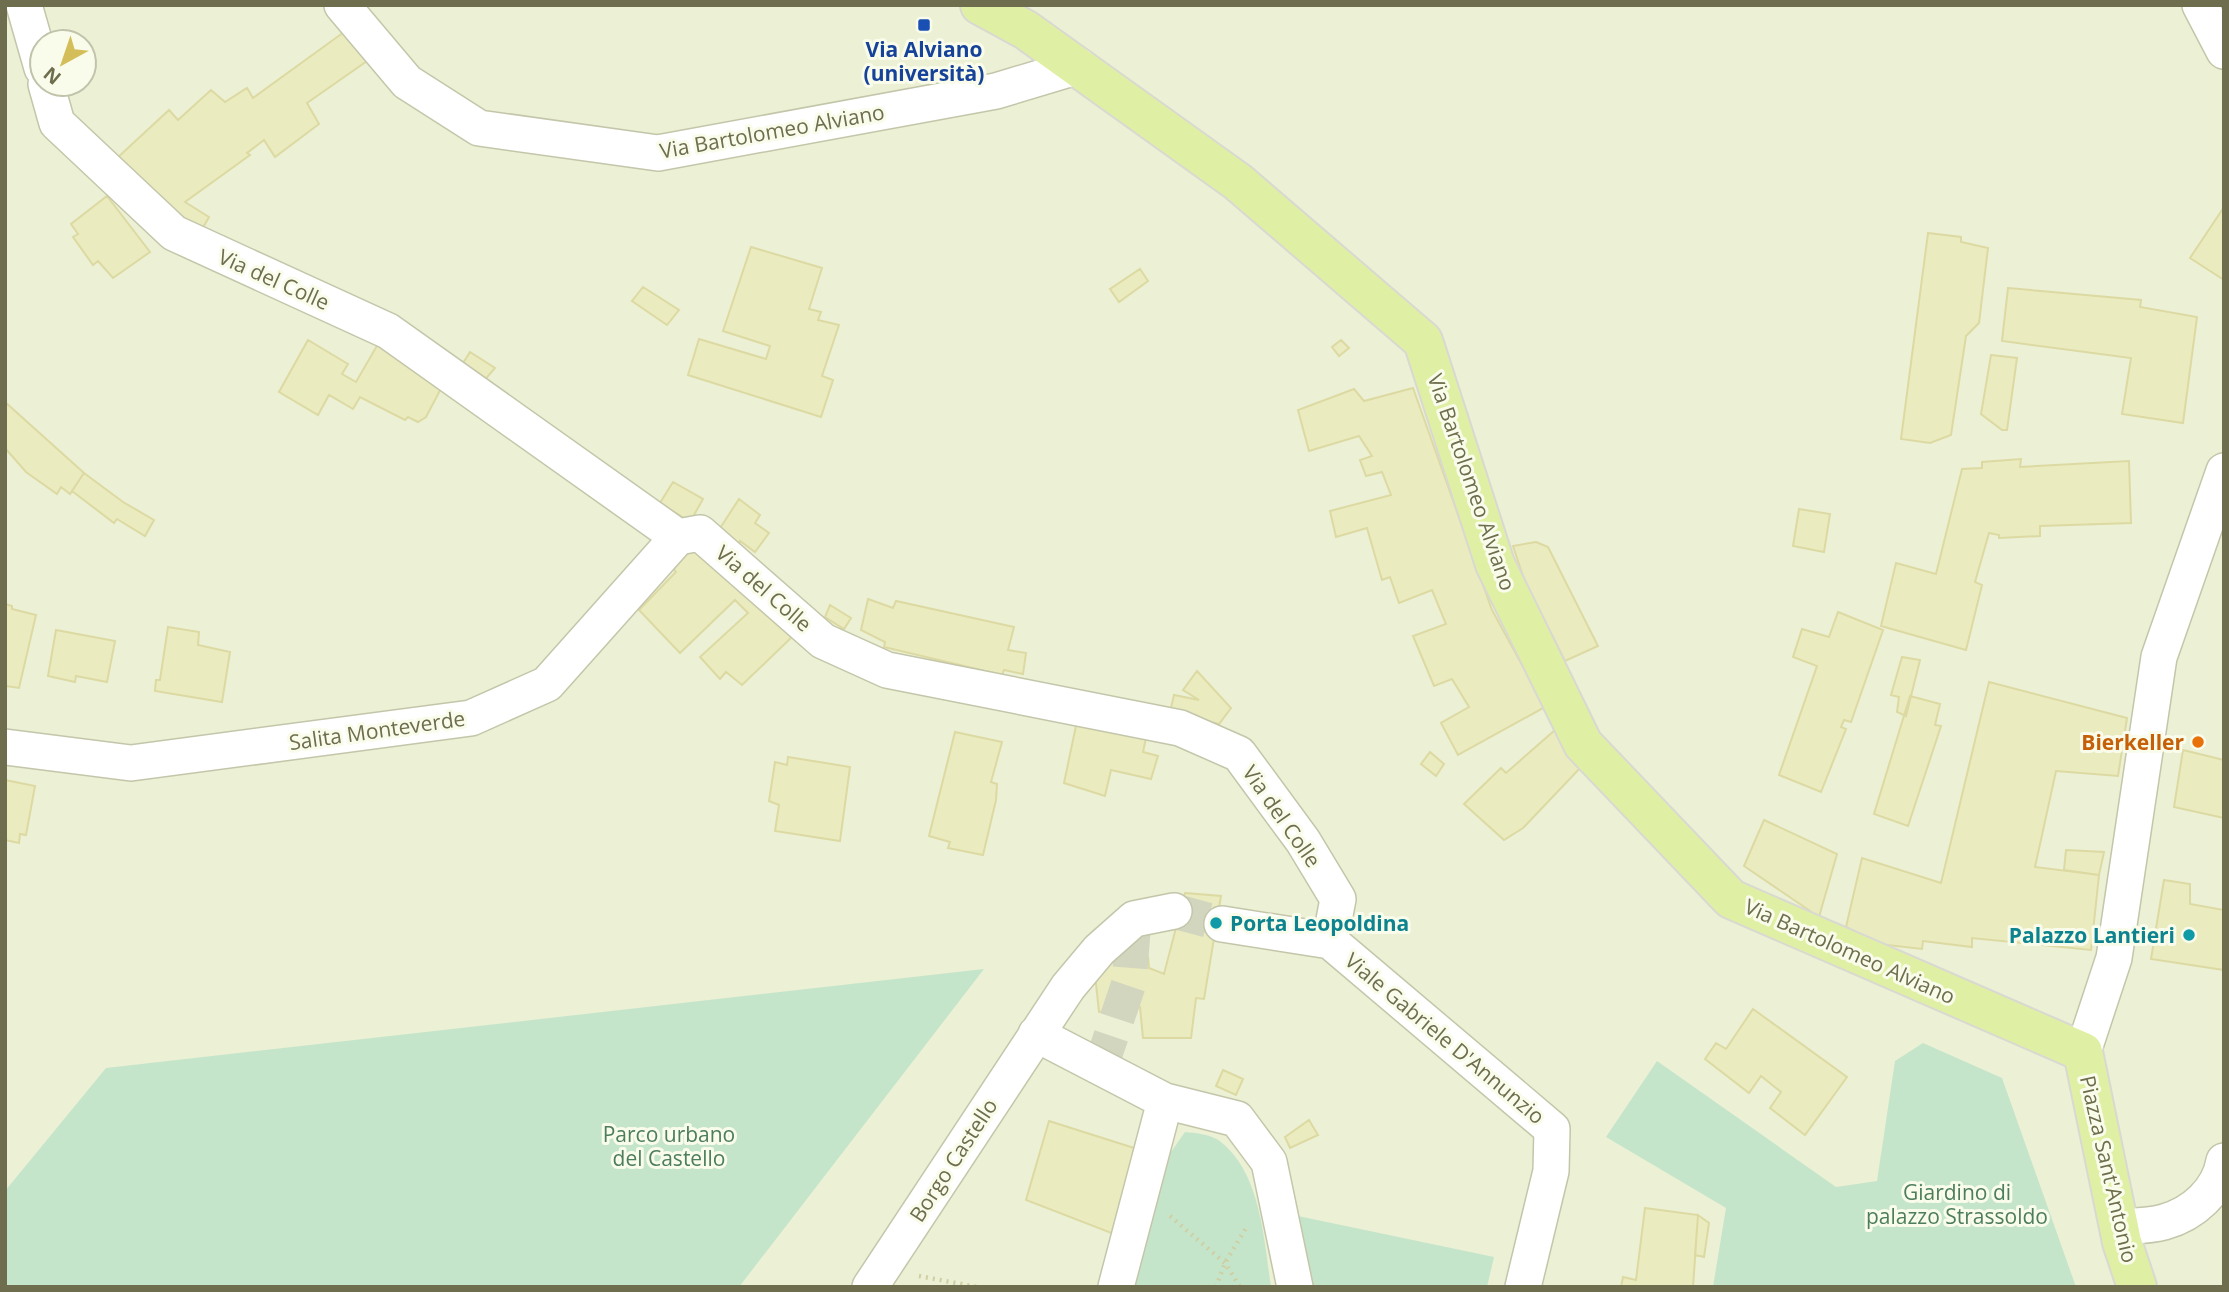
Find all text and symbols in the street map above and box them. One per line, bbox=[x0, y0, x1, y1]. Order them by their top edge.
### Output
marker: Via Alviano (università) bbox=[916, 17, 932, 33]
north arrow bbox=[28, 28, 98, 98]
place label: Via Alviano (università) bbox=[864, 35, 984, 87]
text: N bbox=[38, 61, 66, 91]
street label: Via Bartolomeo Alviano bbox=[657, 97, 887, 165]
street label: Via del Colle bbox=[214, 242, 334, 316]
street label: Via Bartolomeo Alviano bbox=[1422, 370, 1522, 594]
street label: Via del Colle bbox=[710, 539, 818, 637]
street label: Salita Monteverde bbox=[287, 704, 467, 756]
place label: Bierkeller bbox=[2081, 728, 2184, 756]
marker: Bierkeller bbox=[2190, 734, 2206, 750]
street label: Via del Colle bbox=[1237, 759, 1327, 873]
street label: Via Bartolomeo Alviano bbox=[1740, 892, 1960, 1010]
place label: Porta Leopoldina bbox=[1230, 909, 1409, 937]
marker: Porta Leopoldina bbox=[1208, 915, 1224, 931]
place label: Palazzo Lantieri bbox=[2009, 921, 2175, 949]
marker: Palazzo Lantieri bbox=[2181, 927, 2197, 943]
street label: Viale Gabriele D'Annunzio bbox=[1339, 946, 1551, 1130]
street label: Piazza Sant'Antonio bbox=[2074, 1072, 2144, 1266]
street label: Borgo Castello bbox=[903, 1093, 1003, 1227]
park label: Parco urbano del Castello bbox=[603, 1120, 735, 1172]
park label: Giardino di palazzo Strassoldo bbox=[1866, 1178, 2048, 1230]

